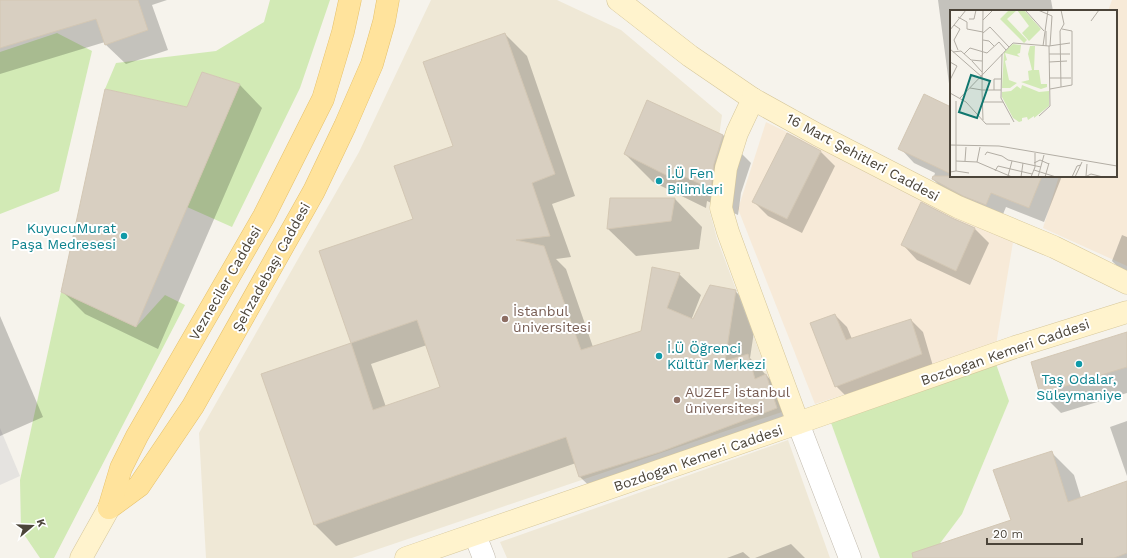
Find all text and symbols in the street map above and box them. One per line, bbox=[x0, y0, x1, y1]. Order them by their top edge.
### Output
inset map bbox=[950, 10, 1117, 177]
street label: 16 Mart Şehitleri Caddesi bbox=[784, 110, 942, 204]
place label: İ.Ü Fen Bilimleri bbox=[667, 165, 723, 197]
marker: İ.Ü Fen Bilimleri bbox=[654, 176, 664, 186]
street label: Şehzadebaşı Caddesi bbox=[229, 200, 313, 334]
place label: KuyucuMurat Paşa Medresesi bbox=[11, 220, 116, 252]
street label: Vezneciler Caddesi bbox=[186, 223, 264, 343]
marker: KuyucuMurat Paşa Medresesi bbox=[119, 231, 129, 241]
place label: İstanbul üniversitesi bbox=[513, 303, 591, 335]
marker: İstanbul üniversitesi bbox=[500, 314, 510, 324]
street label: Bozdogan Kemeri Caddesi bbox=[919, 316, 1091, 388]
place label: İ.Ü Öğrenci Kültür Merkezi bbox=[667, 340, 766, 372]
marker: İ.Ü Öğrenci Kültür Merkezi bbox=[654, 351, 664, 361]
marker: Taş Odalar, Süleymaniye bbox=[1074, 359, 1084, 369]
place label: Taş Odalar, Süleymaniye bbox=[1036, 371, 1122, 403]
place label: AUZEF İstanbul üniversitesi bbox=[685, 384, 791, 416]
marker: AUZEF İstanbul üniversitesi bbox=[672, 395, 682, 405]
street label: Bozdogan Kemeri Caddesi bbox=[612, 422, 784, 494]
north arrow bbox=[12, 506, 52, 546]
text: K bbox=[34, 517, 48, 529]
scale bar bbox=[987, 520, 1082, 546]
text: 20 m bbox=[993, 527, 1023, 541]

